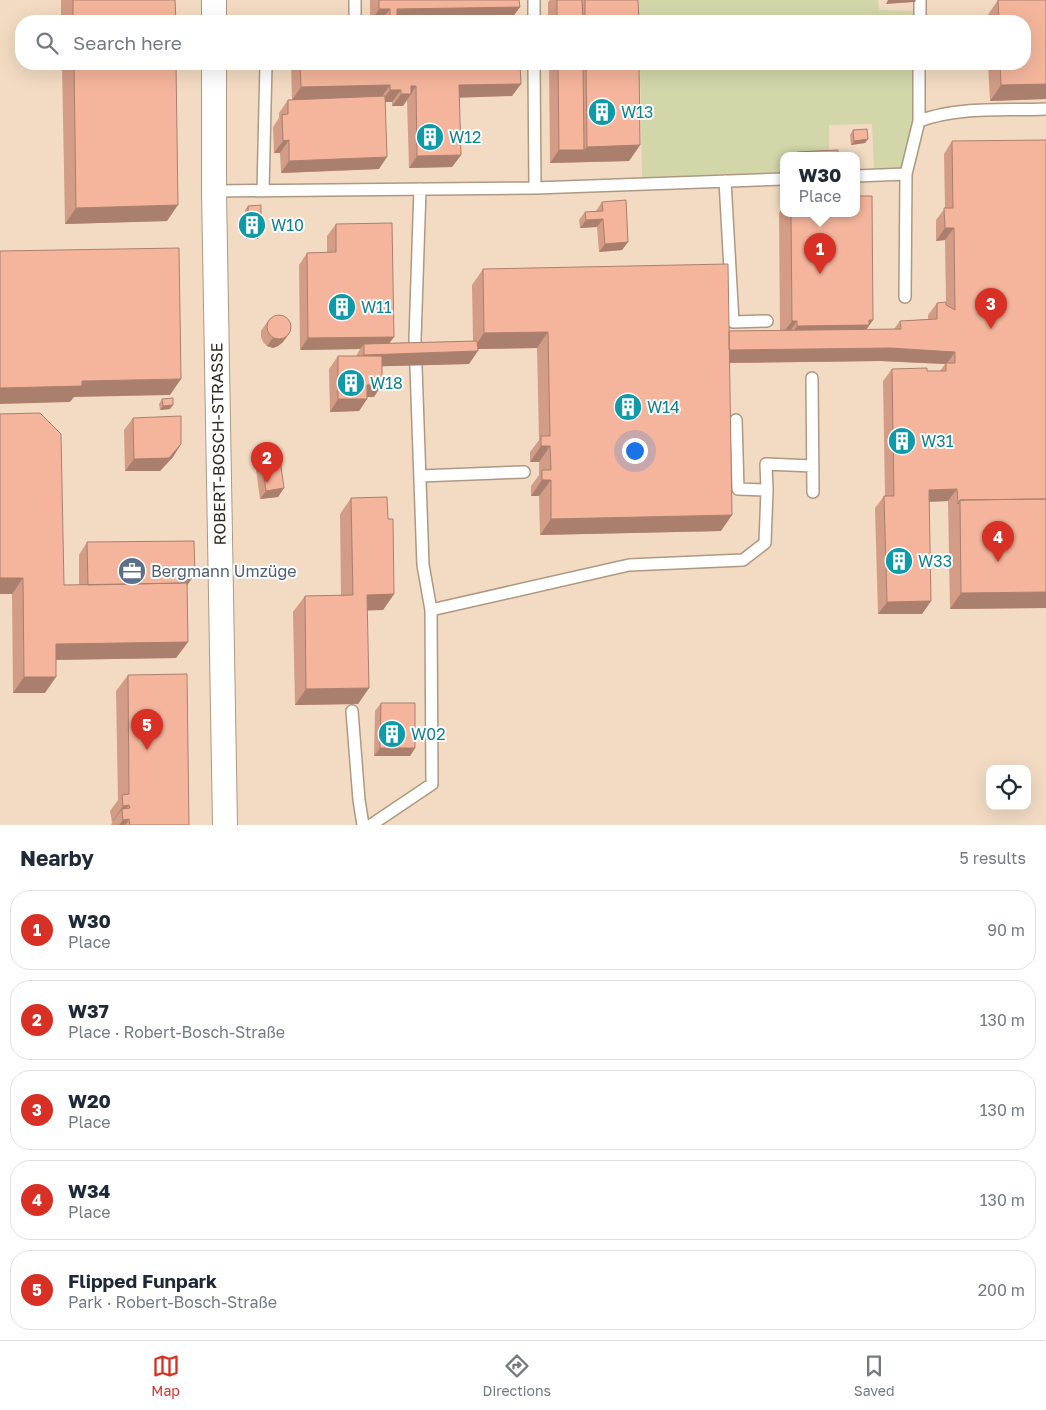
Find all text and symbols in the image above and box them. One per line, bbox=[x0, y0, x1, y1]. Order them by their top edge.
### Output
search box bbox=[15, 15, 1031, 70]
icon: search bbox=[33, 29, 61, 57]
text: Search here bbox=[73, 31, 182, 54]
building icon: W13 bbox=[587, 97, 617, 127]
place label: W13 bbox=[621, 102, 653, 122]
building icon: W12 bbox=[415, 122, 445, 152]
place label: W12 bbox=[449, 127, 481, 147]
popup bbox=[780, 152, 860, 217]
text: W30 bbox=[799, 163, 841, 186]
text: Place bbox=[799, 186, 841, 206]
building icon: W10 bbox=[237, 210, 267, 240]
place label: W10 bbox=[271, 215, 304, 235]
pin: 1 bbox=[804, 233, 836, 274]
pin: 3 bbox=[975, 288, 1007, 329]
building icon: W11 bbox=[327, 292, 357, 322]
place label: W11 bbox=[361, 297, 392, 317]
street label: ROBERT-BOSCH-STRASSE bbox=[206, 342, 230, 546]
building icon: W18 bbox=[336, 368, 366, 398]
place label: W18 bbox=[370, 373, 403, 393]
building icon: W14 bbox=[613, 392, 643, 422]
place label: W14 bbox=[647, 397, 680, 417]
building icon: W31 bbox=[887, 426, 917, 456]
place label: W31 bbox=[921, 431, 954, 451]
your location bbox=[622, 438, 648, 464]
pin: 2 bbox=[251, 442, 283, 483]
pin: 4 bbox=[982, 521, 1014, 562]
building icon: W33 bbox=[884, 546, 914, 576]
place label: W33 bbox=[918, 551, 952, 571]
office icon: Bergmann Umzüge bbox=[117, 556, 147, 586]
place label: Bergmann Umzüge bbox=[151, 561, 297, 581]
pin: 5 bbox=[131, 709, 163, 750]
building icon: W02 bbox=[377, 719, 407, 749]
place label: W02 bbox=[411, 724, 446, 744]
map controls bbox=[986, 765, 1031, 810]
button: locate bbox=[986, 765, 1031, 810]
text: Nearby bbox=[20, 845, 94, 871]
text: 5 results bbox=[960, 848, 1026, 868]
text: W30 bbox=[68, 909, 111, 932]
text: 1 bbox=[33, 920, 41, 940]
text: 90 m bbox=[987, 920, 1025, 940]
text: Place bbox=[68, 932, 111, 952]
text: W37 bbox=[68, 999, 109, 1022]
text: 2 bbox=[32, 1010, 42, 1030]
text: 130 m bbox=[980, 1010, 1025, 1030]
text: Place · Robert-Bosch-Straße bbox=[68, 1022, 285, 1042]
text: W20 bbox=[68, 1089, 111, 1112]
text: 3 bbox=[32, 1100, 42, 1120]
text: 130 m bbox=[980, 1100, 1025, 1120]
text: Place bbox=[68, 1112, 111, 1132]
text: W34 bbox=[68, 1179, 110, 1202]
text: 4 bbox=[32, 1190, 42, 1210]
text: 130 m bbox=[980, 1190, 1025, 1210]
text: Place bbox=[68, 1202, 111, 1222]
text: Flipped Funpark bbox=[68, 1269, 217, 1292]
text: 5 bbox=[32, 1280, 42, 1300]
text: 200 m bbox=[978, 1280, 1025, 1300]
text: Park · Robert-Bosch-Straße bbox=[68, 1292, 277, 1312]
tab: Map bbox=[151, 1352, 180, 1399]
tab: Directions bbox=[483, 1352, 551, 1399]
tab: Saved bbox=[854, 1352, 895, 1399]

